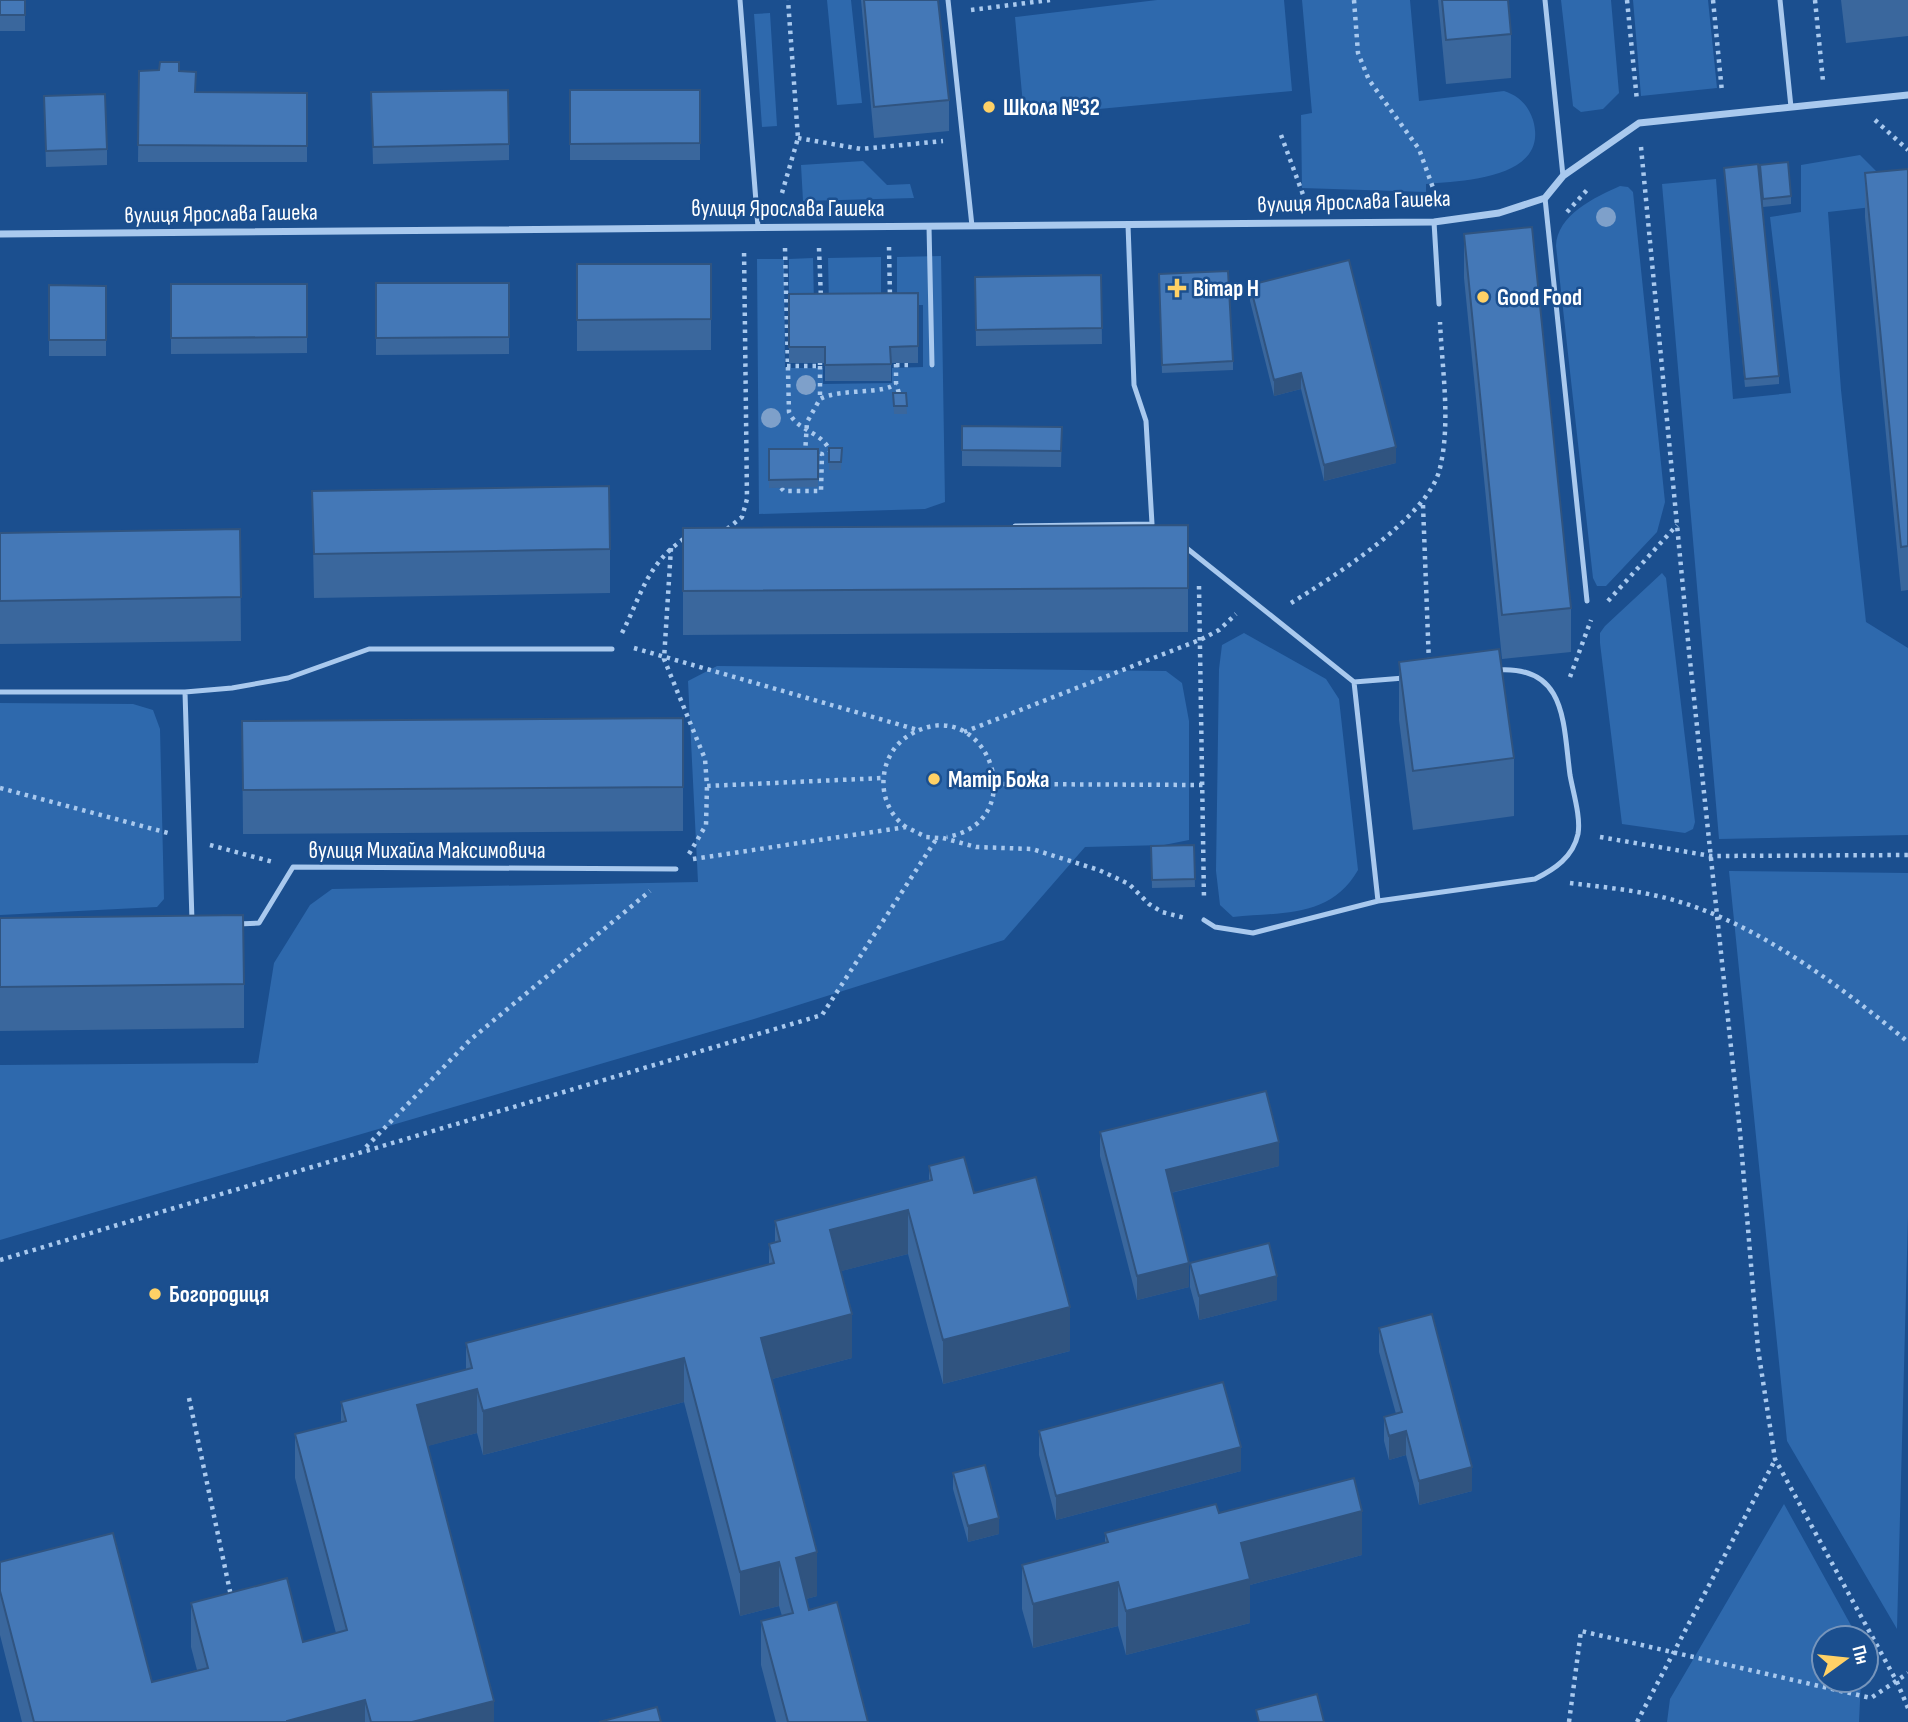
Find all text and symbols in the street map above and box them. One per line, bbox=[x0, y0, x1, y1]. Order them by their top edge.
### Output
place label: Школа №32 bbox=[1003, 94, 1100, 122]
marker: Школа №32 bbox=[981, 99, 997, 115]
street label: вулиця Ярослава Гашека bbox=[1257, 185, 1451, 219]
street label: вулиця Ярослава Гашека bbox=[691, 195, 885, 223]
street label: вулиця Ярослава Гашека bbox=[124, 198, 318, 230]
place label: Вітар Н bbox=[1193, 275, 1259, 303]
marker: Вітар Н bbox=[1167, 278, 1187, 298]
place label: Good Food bbox=[1497, 284, 1582, 312]
marker: Good Food bbox=[1475, 289, 1491, 305]
place label: Матір Божа bbox=[948, 766, 1050, 794]
marker: Матір Божа bbox=[926, 771, 942, 787]
street label: вулиця Михайла Максимовича bbox=[308, 837, 546, 865]
place label: Богородиця bbox=[169, 1281, 269, 1309]
marker: Богородиця bbox=[147, 1286, 163, 1302]
north arrow bbox=[1810, 1624, 1880, 1694]
text: Пн bbox=[1846, 1643, 1873, 1667]

